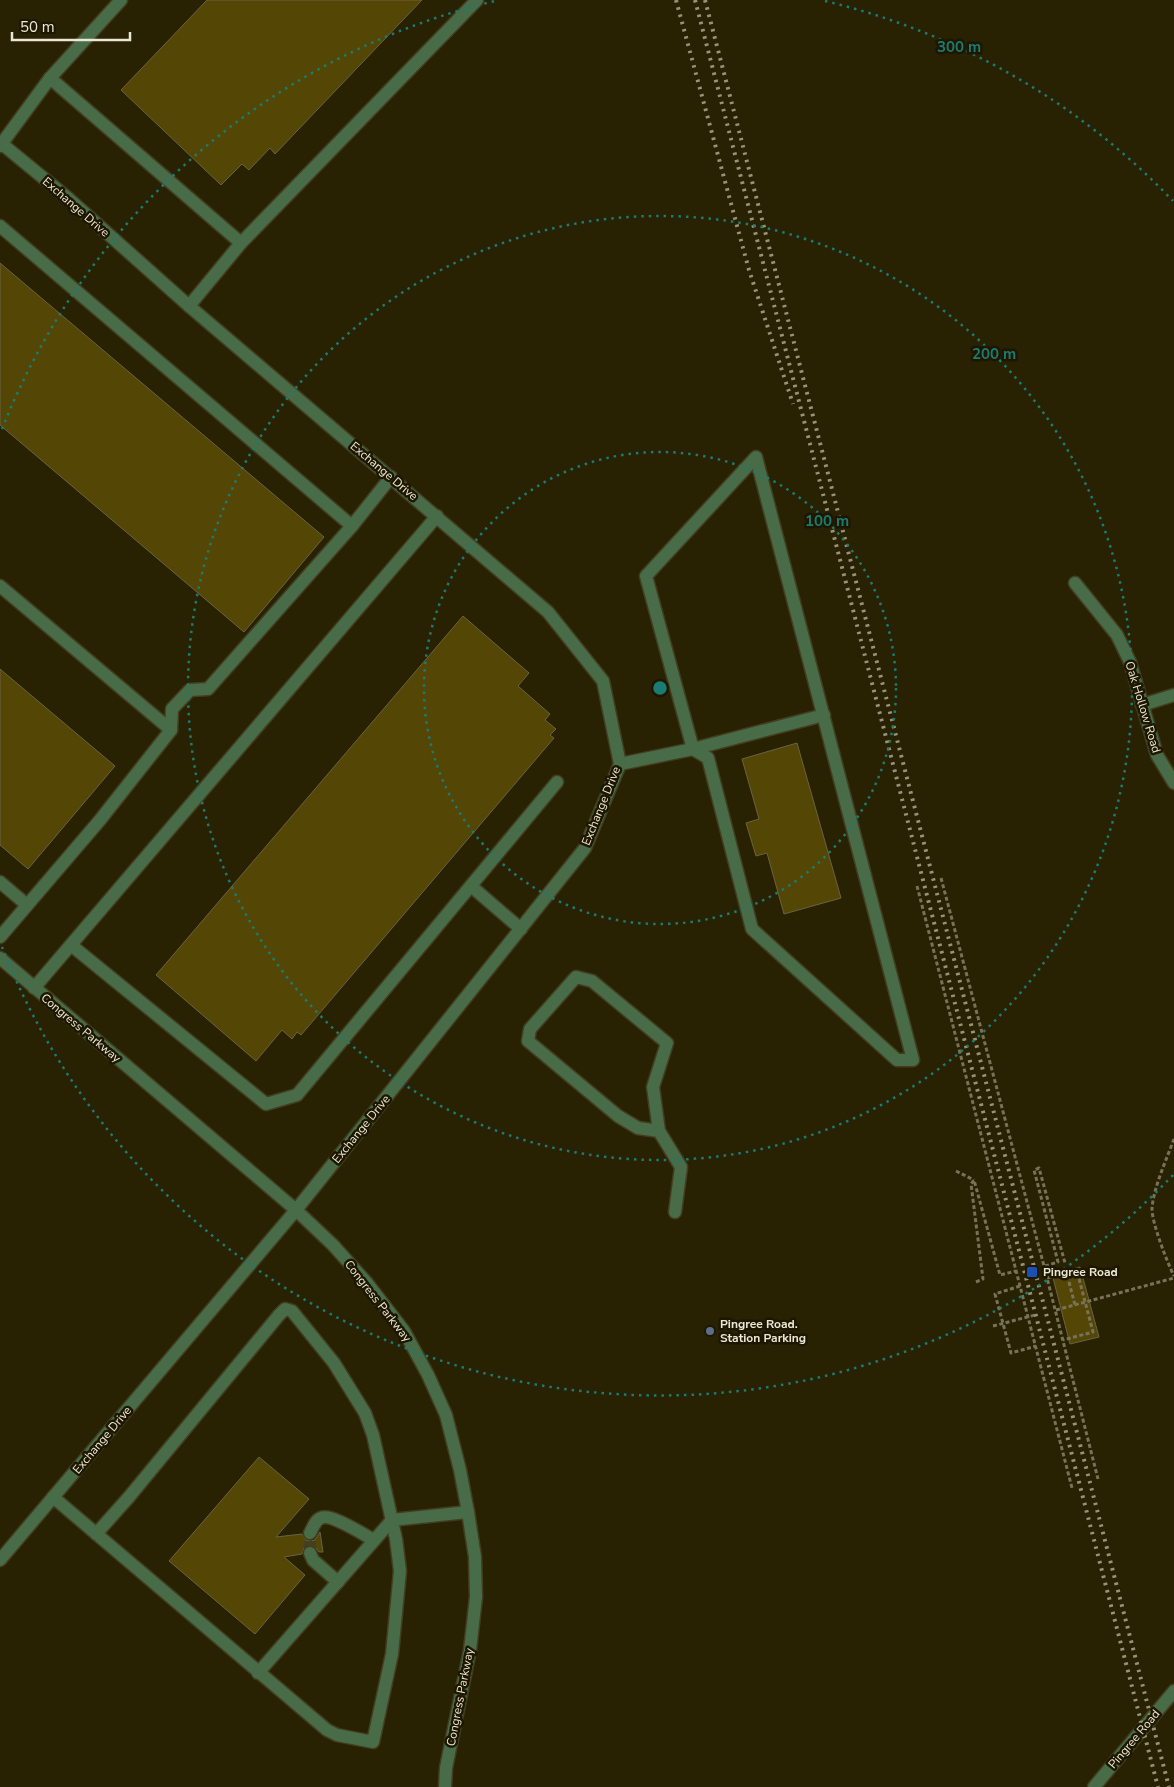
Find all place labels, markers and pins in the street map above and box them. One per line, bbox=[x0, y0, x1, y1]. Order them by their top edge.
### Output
centre of rings bbox=[651, 679, 669, 697]
place label: Pingree Road bbox=[1043, 1264, 1118, 1280]
marker: Pingree Road bbox=[1025, 1265, 1039, 1279]
place label: Pingree Road. Station Parking bbox=[720, 1316, 806, 1346]
marker: Pingree Road. Station Parking bbox=[704, 1325, 716, 1337]

